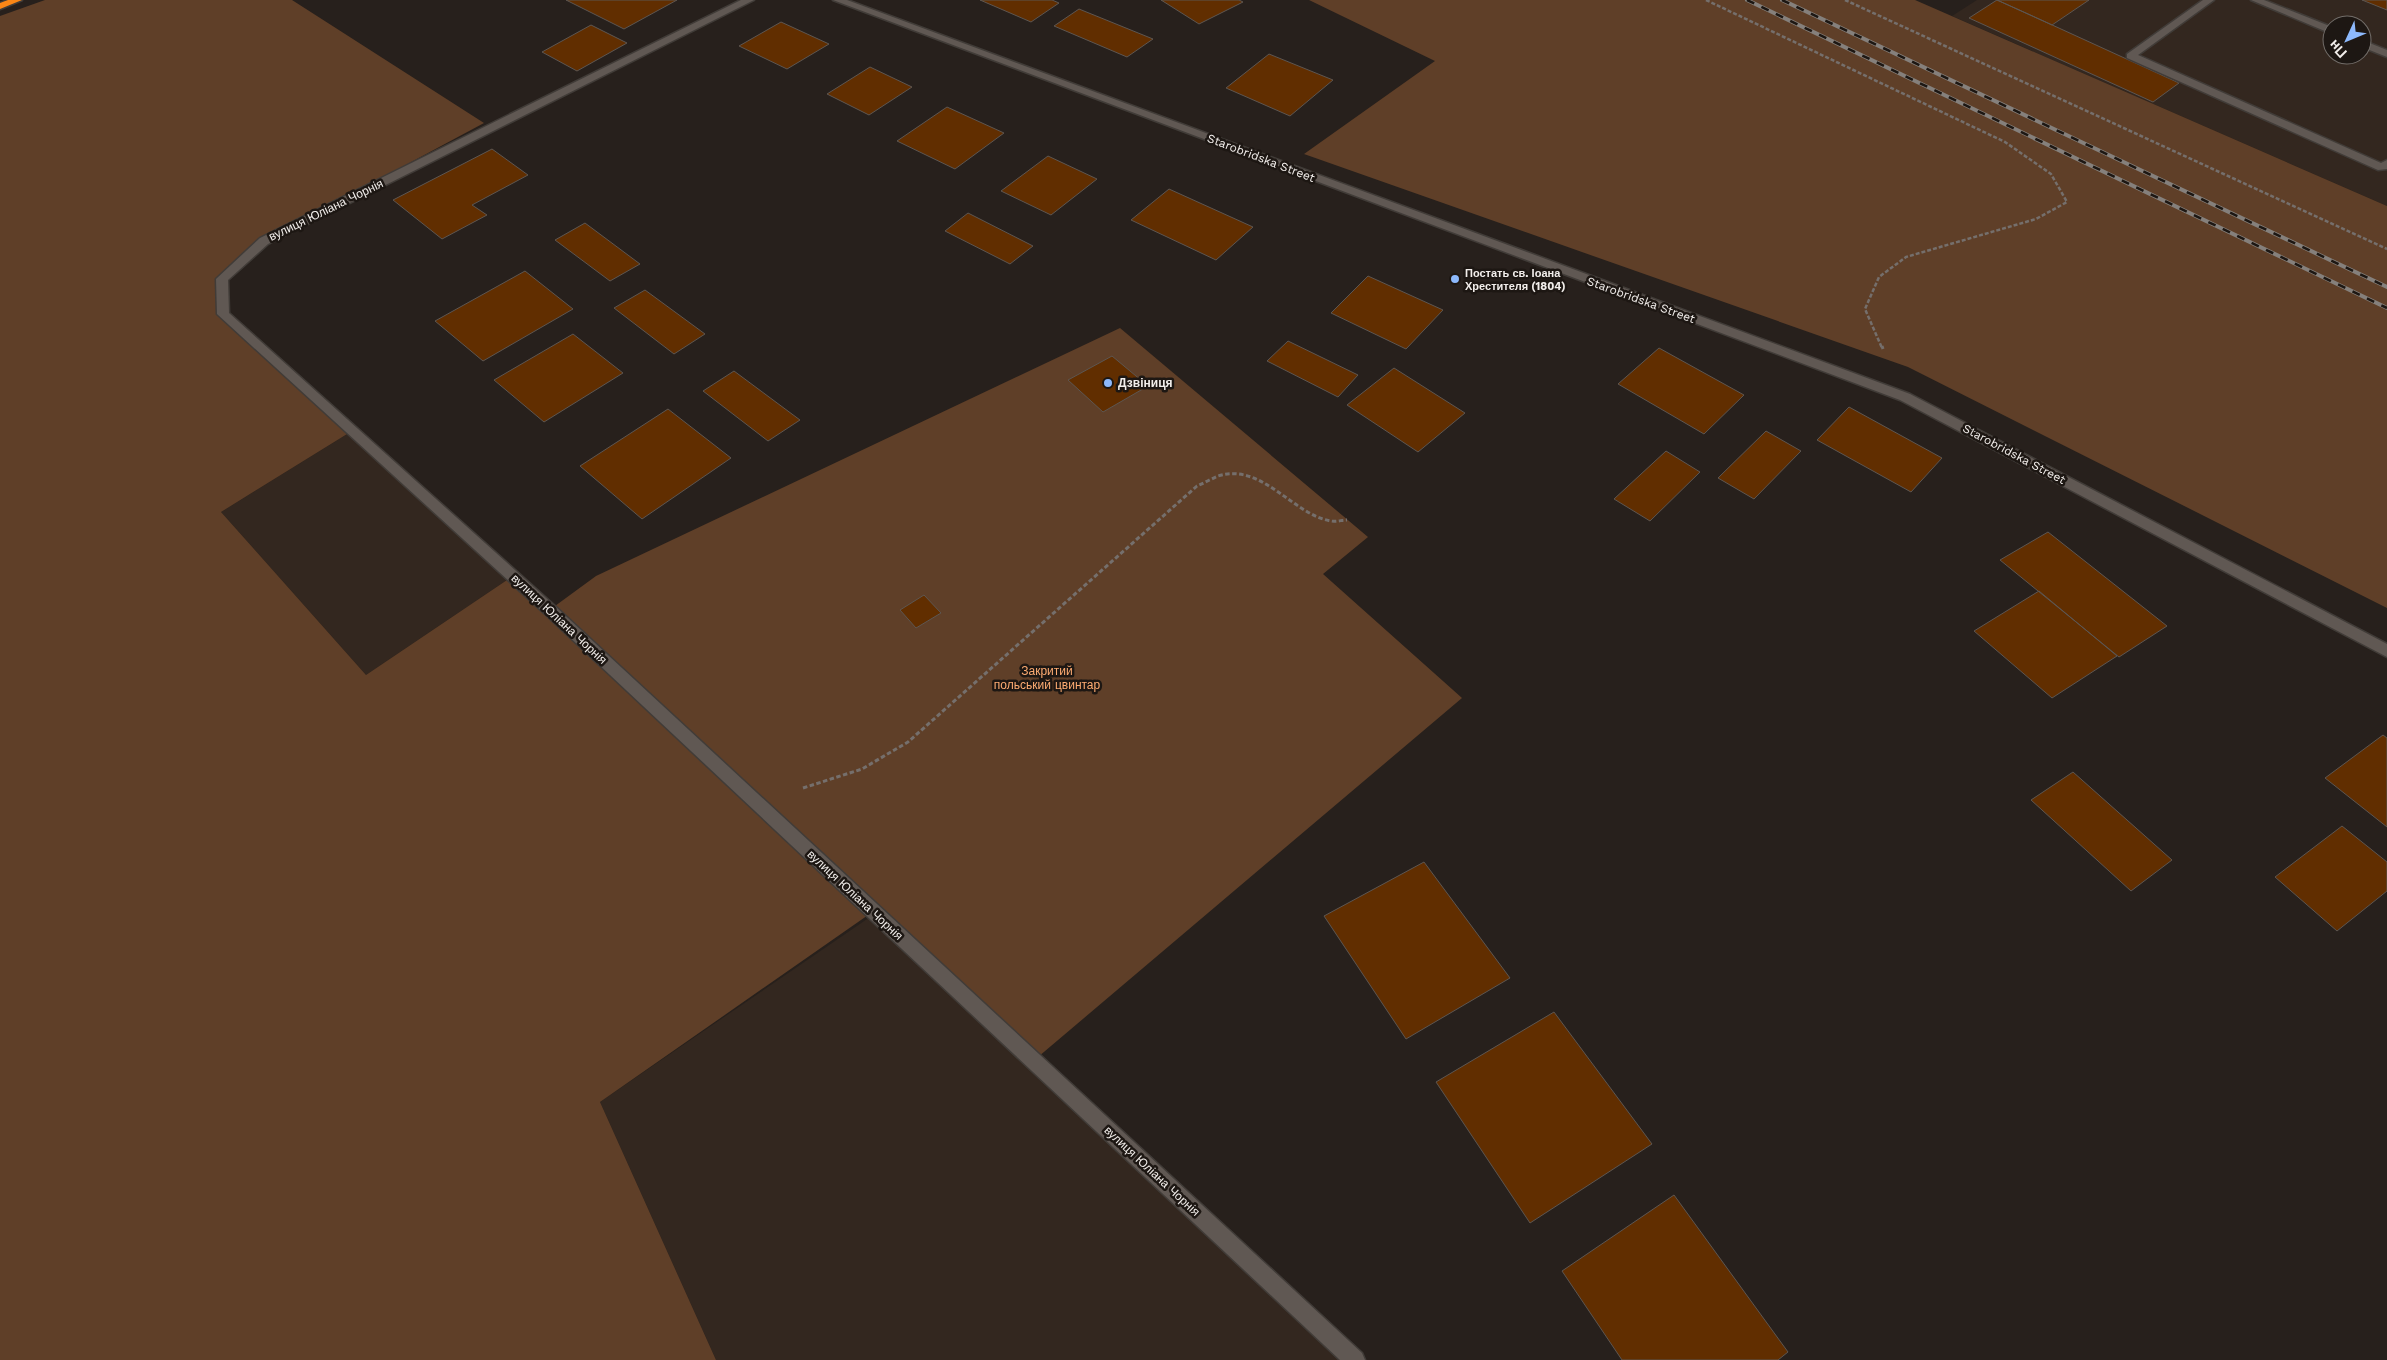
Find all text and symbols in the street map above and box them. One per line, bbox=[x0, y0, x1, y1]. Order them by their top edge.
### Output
north arrow bbox=[2322, 15, 2372, 65]
text: Пн bbox=[2325, 37, 2350, 61]
street label: Starobridska Street bbox=[1205, 131, 1317, 185]
street label: вулиця Юліана Чорнія bbox=[267, 176, 385, 244]
place label: Постать св. Іоана Хрестителя (1804) bbox=[1465, 267, 1566, 293]
marker: Постать св. Іоана Хрестителя (1804) bbox=[1449, 273, 1461, 285]
street label: Starobridska Street bbox=[1585, 274, 1697, 326]
place label: Дзвіниця bbox=[1118, 376, 1173, 390]
marker: Дзвіниця bbox=[1102, 377, 1114, 389]
street label: Starobridska Street bbox=[1960, 421, 2068, 487]
street label: вулиця Юліана Чорнія bbox=[508, 571, 610, 667]
park label: Закритий польський цвинтар bbox=[994, 664, 1101, 692]
street label: вулиця Юліана Чорнія bbox=[804, 847, 906, 943]
street label: вулиця Юліана Чорнія bbox=[1101, 1123, 1203, 1219]

